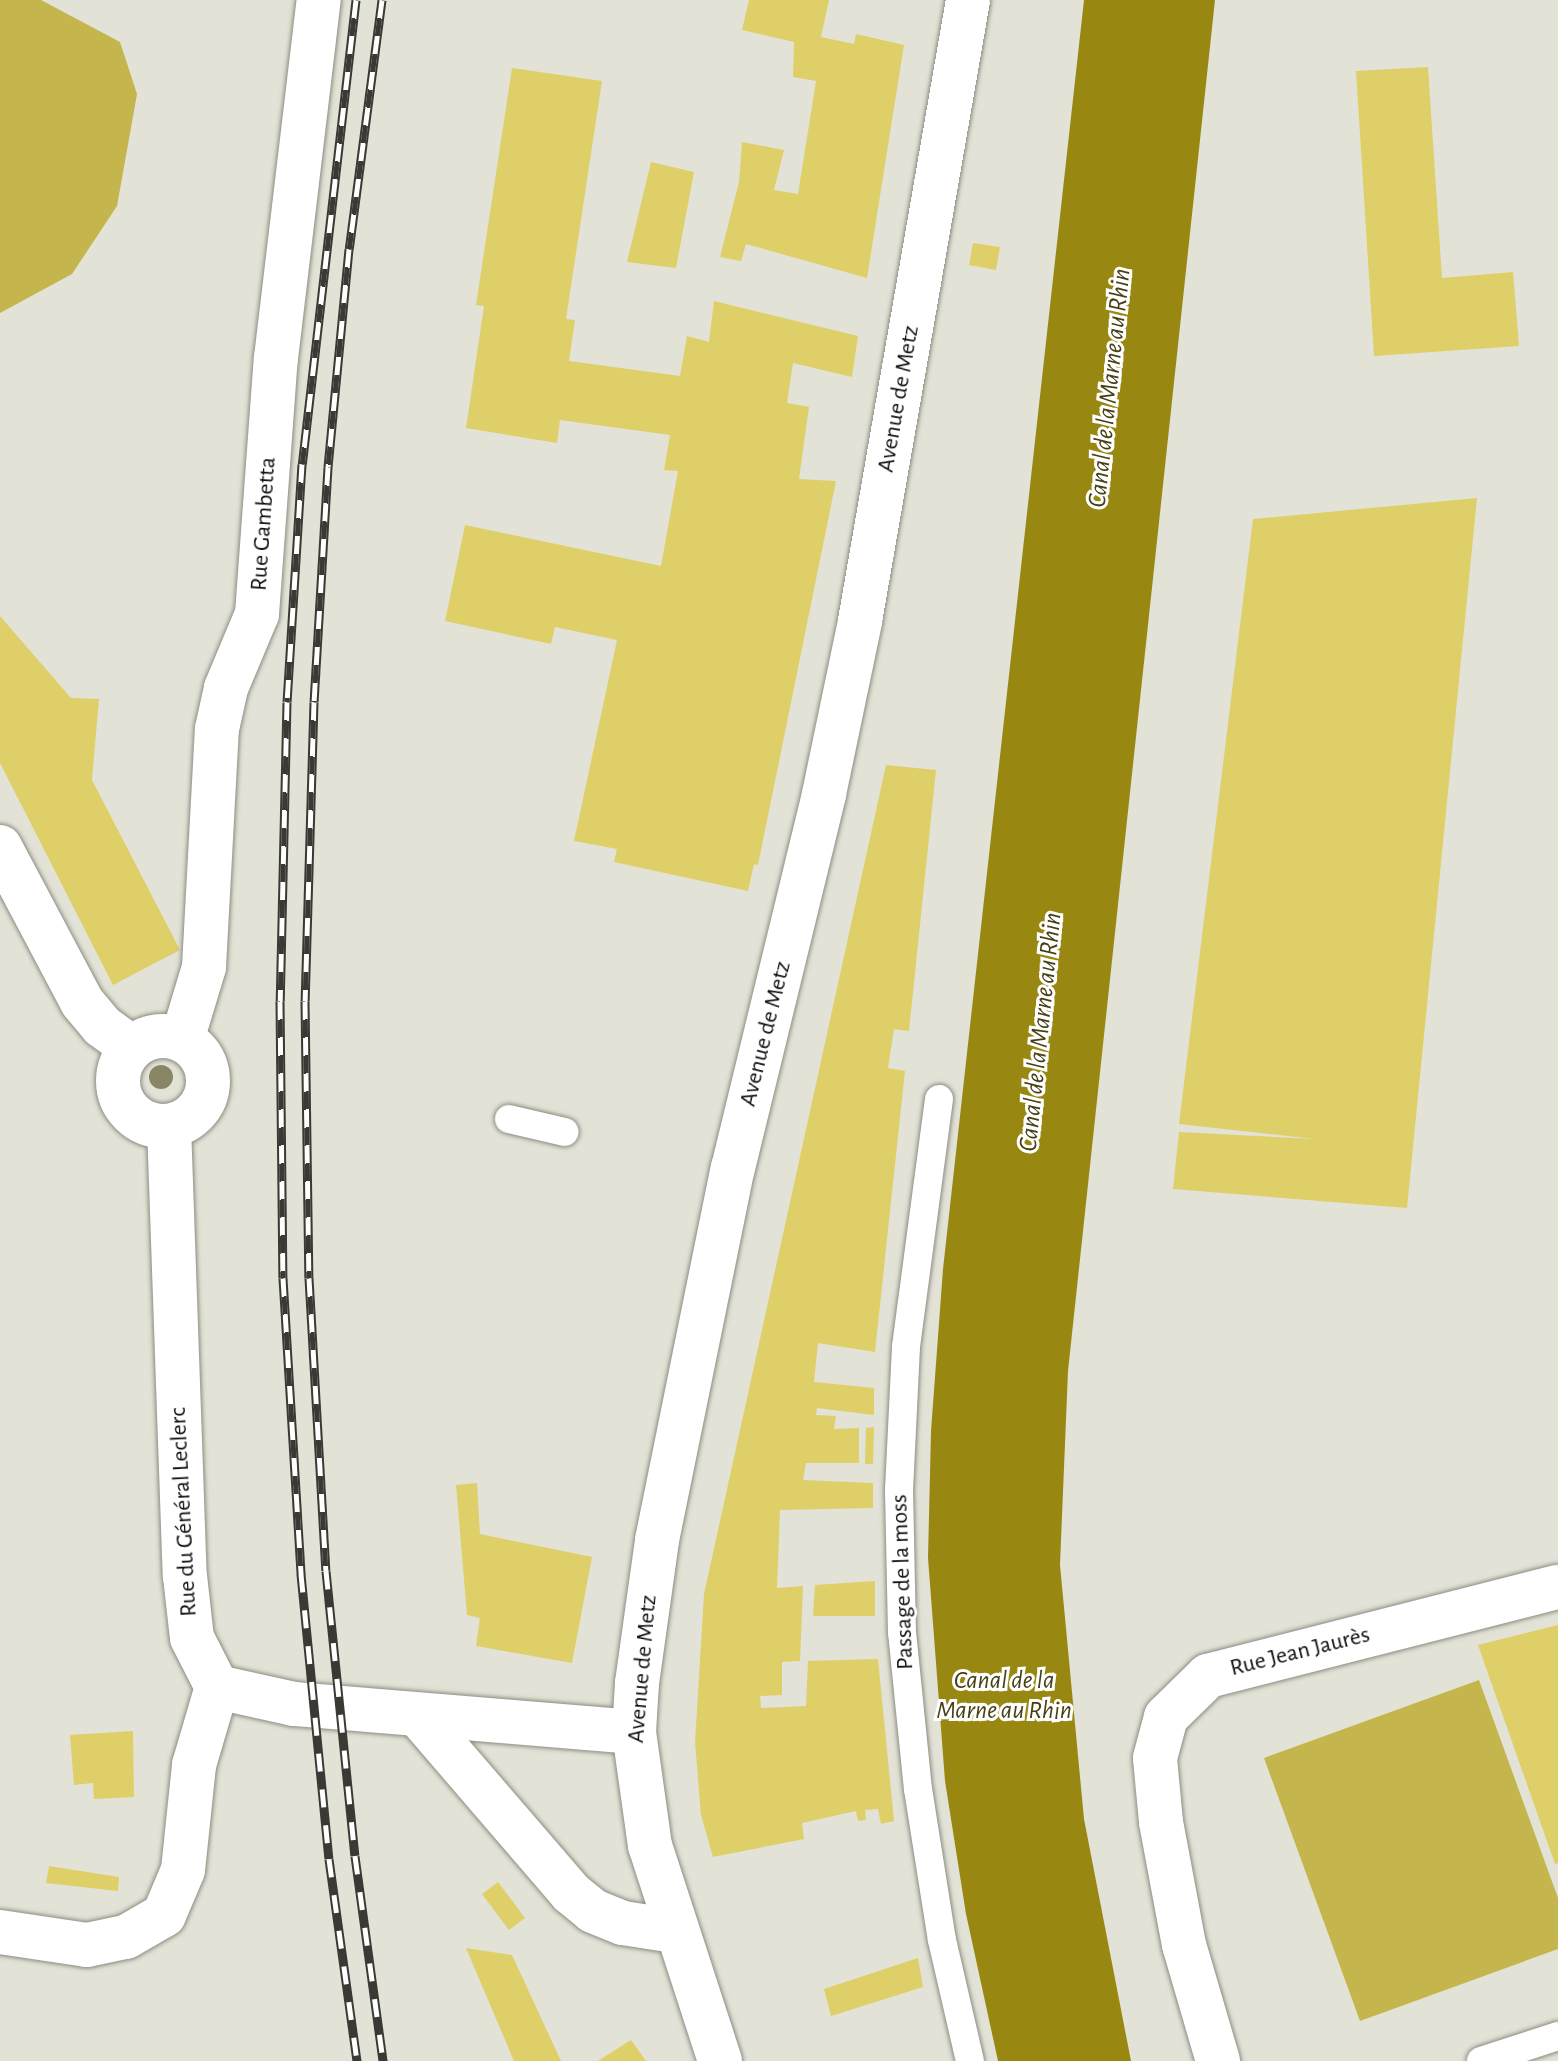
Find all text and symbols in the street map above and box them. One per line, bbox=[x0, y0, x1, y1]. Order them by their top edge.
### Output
water label: Canal de la Marne au Rhin bbox=[1082, 267, 1138, 509]
street label: Avenue de Metz bbox=[872, 323, 926, 475]
street label: Rue Gambetta bbox=[245, 456, 283, 592]
water label: Canal de la Marne au Rhin bbox=[1013, 911, 1069, 1153]
street label: Avenue de Metz bbox=[734, 959, 798, 1109]
street label: Rue du Général Leclerc bbox=[164, 1407, 204, 1617]
street label: Passage de la moss bbox=[886, 1494, 920, 1670]
street label: Avenue de Metz bbox=[622, 1594, 664, 1744]
street label: Rue Jean Jaurès bbox=[1227, 1621, 1373, 1683]
water label: Canal de la Marne au Rhin bbox=[936, 1665, 1072, 1726]

